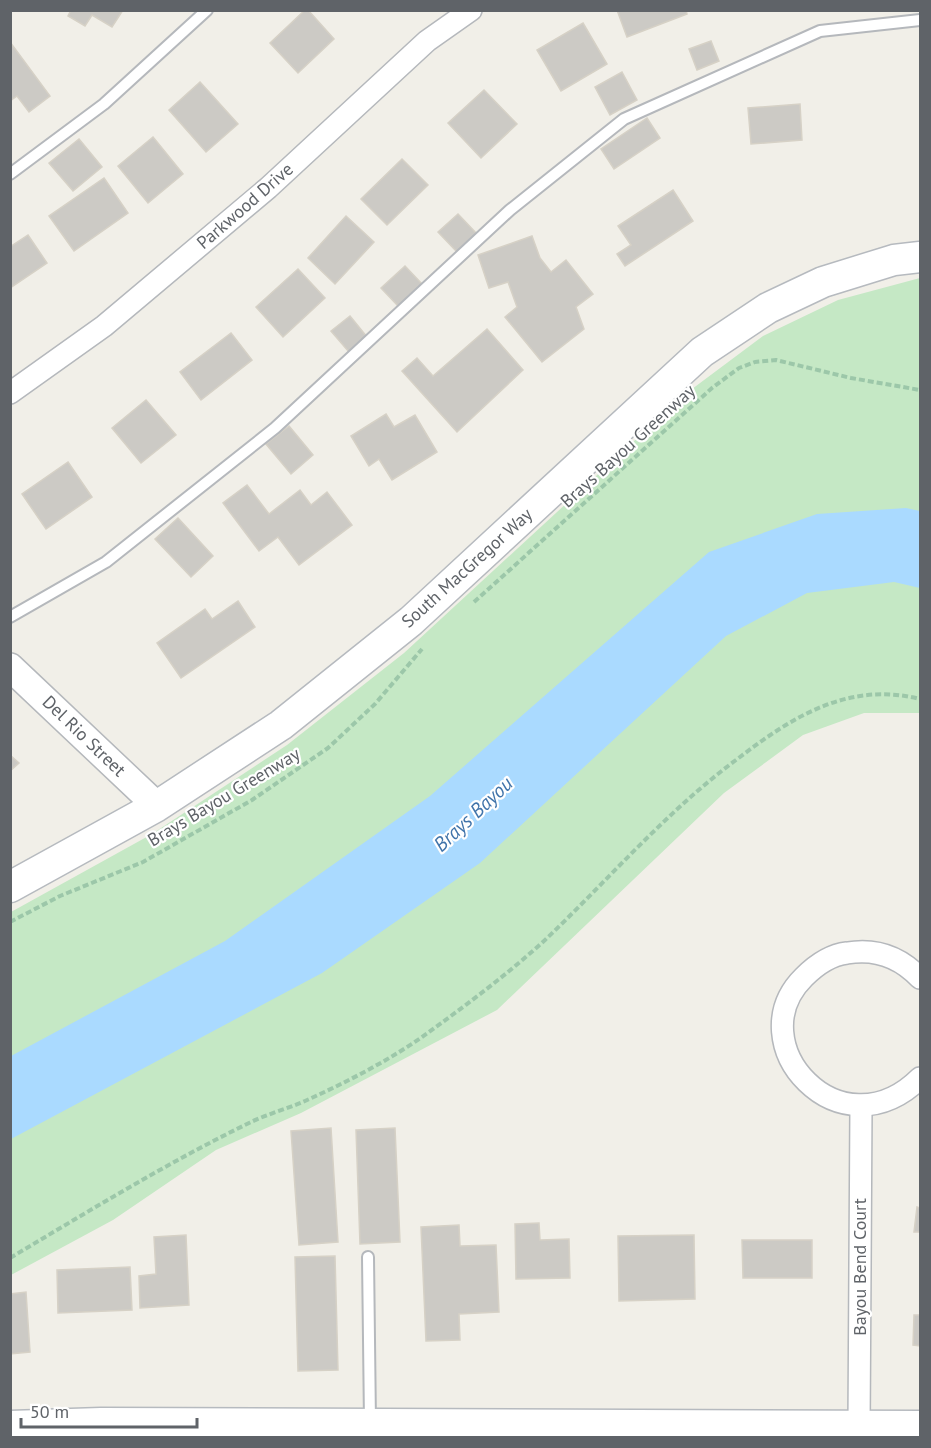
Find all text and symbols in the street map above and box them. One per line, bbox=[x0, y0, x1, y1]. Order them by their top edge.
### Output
street label: Parkwood Drive bbox=[192, 157, 298, 254]
street label: Brays Bayou Greenway bbox=[555, 379, 700, 512]
street label: South MacGregor Way bbox=[396, 502, 537, 633]
street label: Del Rio Street bbox=[38, 690, 131, 781]
street label: Brays Bayou Greenway bbox=[143, 742, 305, 851]
water label: Brays Bayou bbox=[428, 771, 518, 857]
street label: Bayou Bend Court bbox=[848, 1198, 871, 1336]
scale bar bbox=[21, 1391, 196, 1429]
text: 50 m bbox=[30, 1400, 69, 1423]

